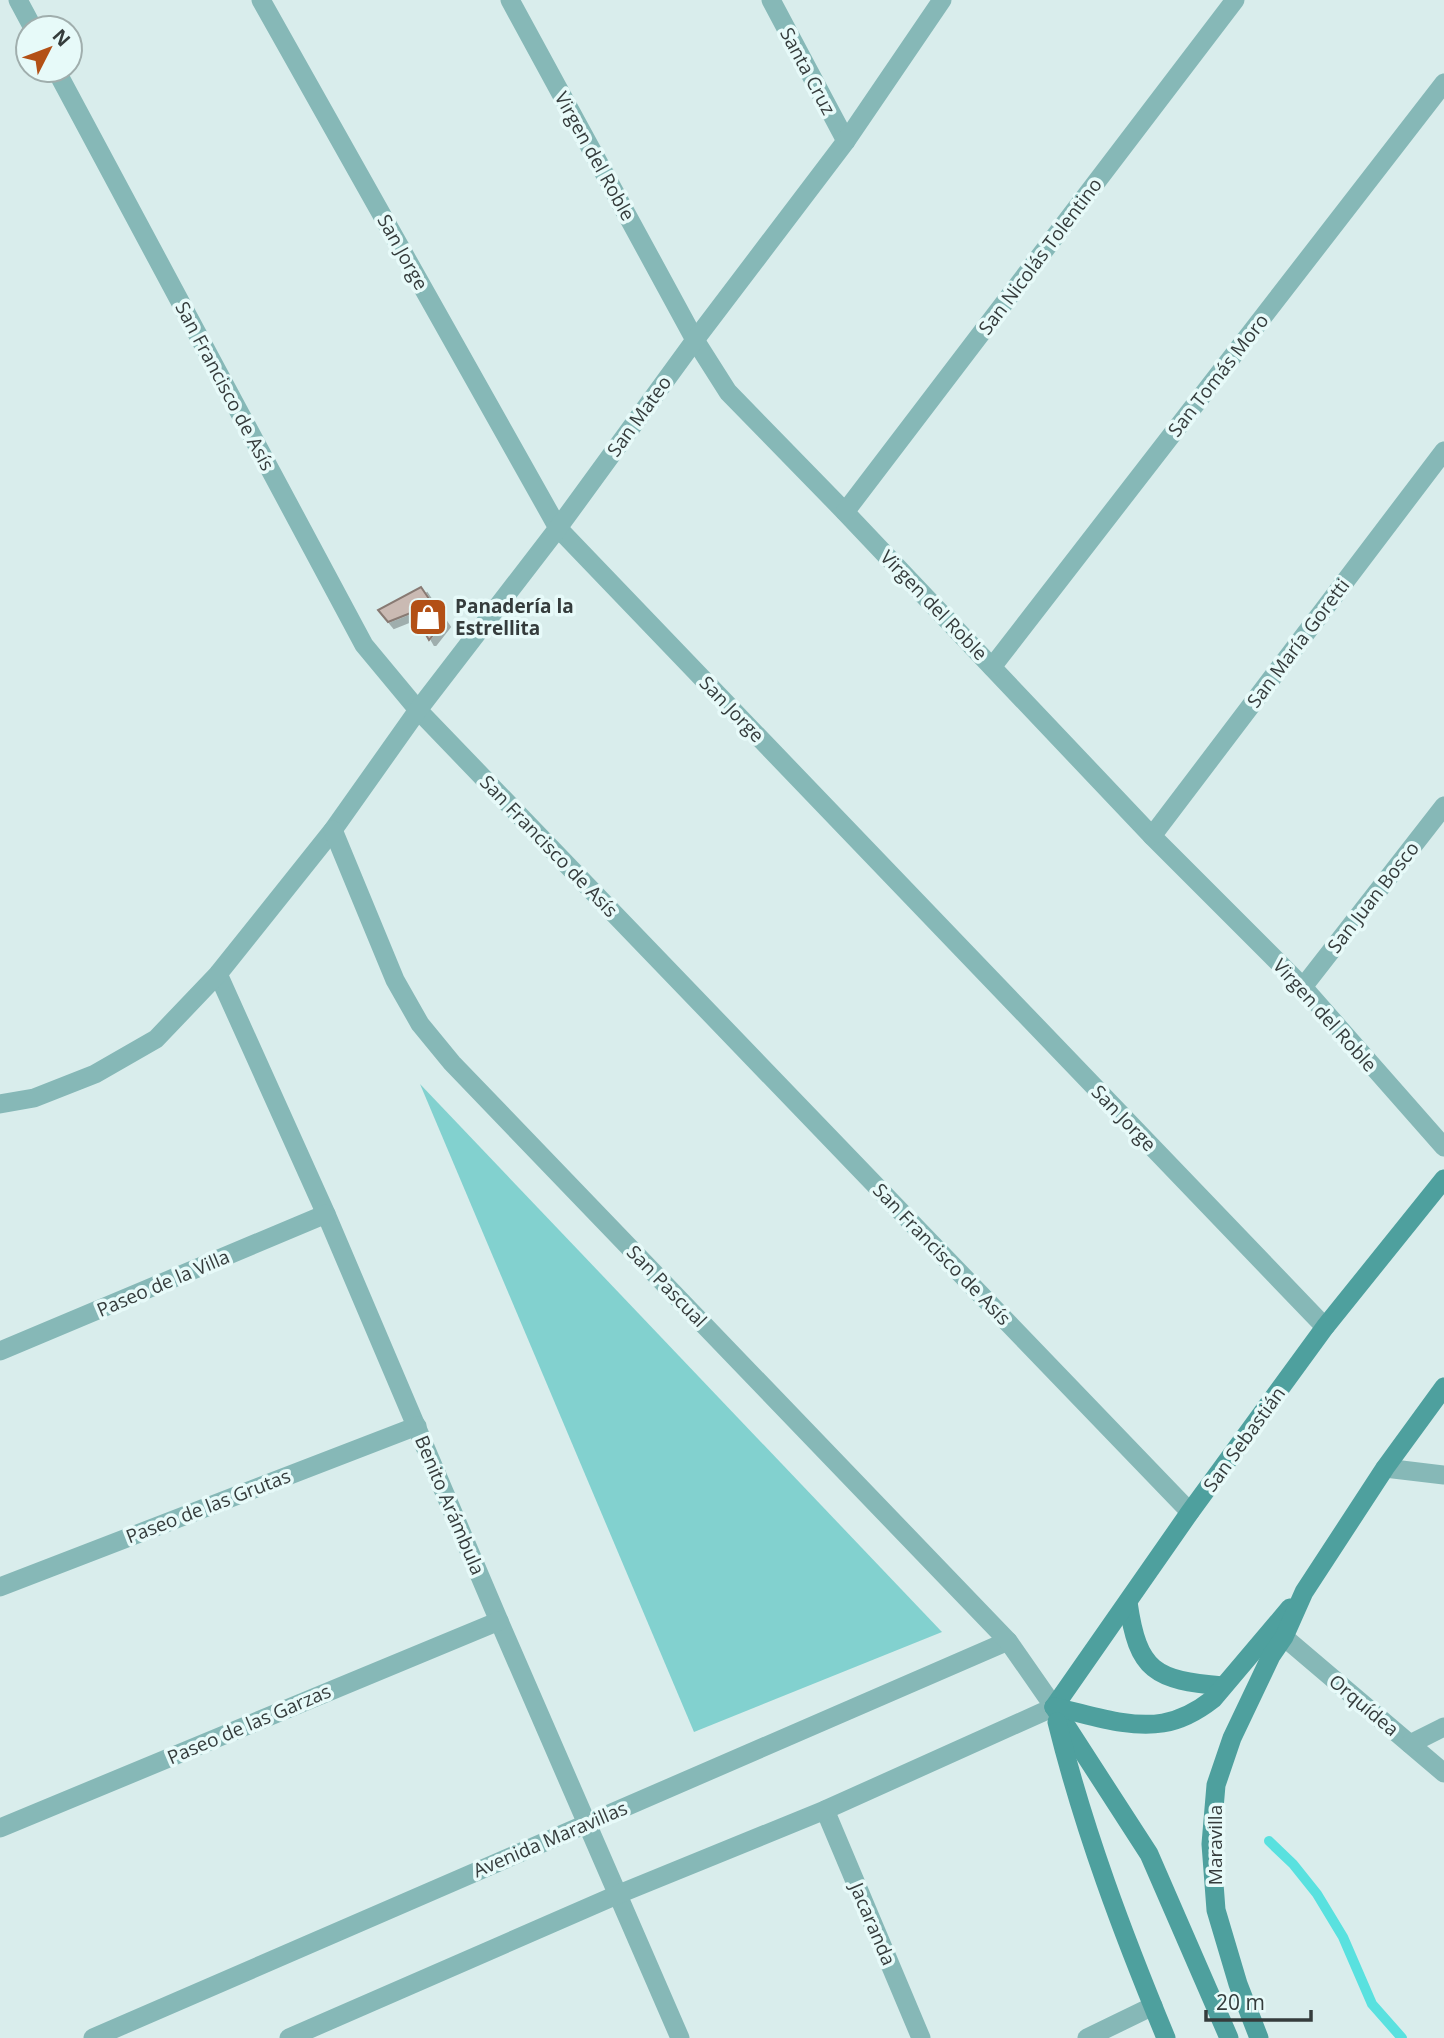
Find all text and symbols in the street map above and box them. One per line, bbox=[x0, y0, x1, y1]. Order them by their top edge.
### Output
north arrow bbox=[14, 14, 84, 84]
text: N bbox=[47, 23, 76, 52]
street label: Santa Cruz bbox=[774, 23, 842, 119]
street label: Virgen del Roble bbox=[549, 87, 641, 225]
street label: San Nicolás Tolentino bbox=[972, 172, 1108, 340]
street label: San Jorge bbox=[372, 209, 434, 295]
street label: San Francisco de Asís bbox=[169, 297, 281, 475]
street label: San Tomás Moro bbox=[1162, 308, 1274, 442]
street label: San Mateo bbox=[601, 370, 677, 462]
street label: Virgen del Roble bbox=[875, 544, 993, 666]
street label: San María Goretti bbox=[1241, 573, 1355, 713]
place label: Panadería la Estrellita bbox=[455, 593, 574, 641]
shop icon: Panadería la Estrellita bbox=[407, 596, 449, 638]
street label: San Jorge bbox=[694, 670, 770, 748]
street label: San Francisco de Asís bbox=[474, 769, 624, 923]
street label: San Juan Bosco bbox=[1321, 836, 1425, 958]
street label: Virgen del Roble bbox=[1267, 953, 1383, 1077]
street label: San Jorge bbox=[1086, 1079, 1162, 1157]
street label: San Francisco de Asís bbox=[867, 1177, 1017, 1331]
street label: San Pascual bbox=[621, 1239, 713, 1333]
street label: Paseo de la Villa bbox=[93, 1243, 233, 1323]
street label: San Sebastián bbox=[1197, 1381, 1291, 1497]
street label: Benito Arámbula bbox=[409, 1431, 491, 1579]
street label: Paseo de las Grutas bbox=[122, 1463, 294, 1549]
street label: Orquídea bbox=[1324, 1668, 1404, 1742]
street label: Paseo de las Garzas bbox=[163, 1678, 335, 1770]
street label: Avenida Maravillas bbox=[469, 1795, 631, 1883]
street label: Maravilla bbox=[1202, 1805, 1228, 1885]
street label: Jacaranda bbox=[843, 1877, 902, 1969]
scale bar bbox=[1206, 1979, 1311, 2023]
text: 20 m bbox=[1216, 1988, 1265, 2016]

